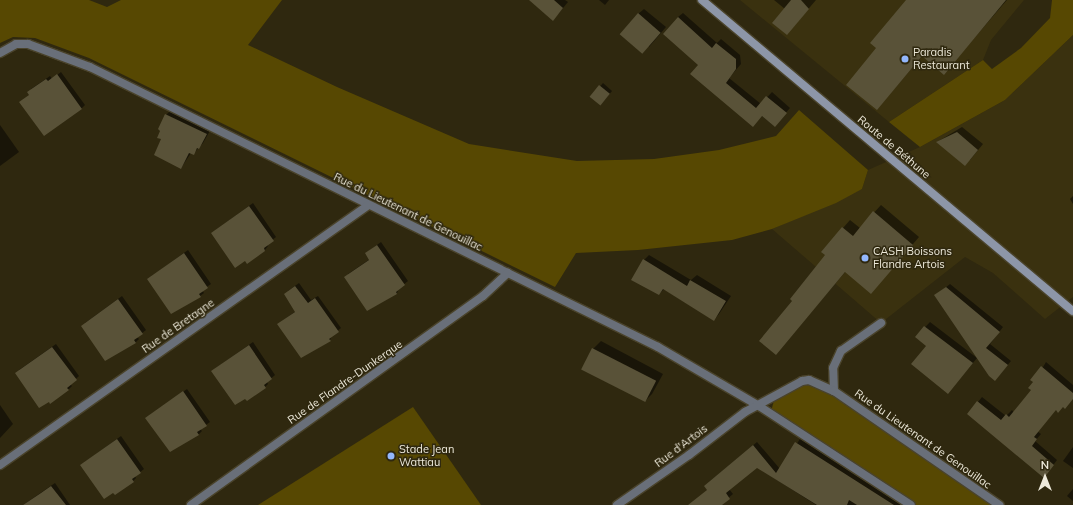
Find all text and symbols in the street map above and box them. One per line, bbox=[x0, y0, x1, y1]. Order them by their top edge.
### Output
place label: Paradis Restaurant bbox=[913, 46, 970, 72]
marker: Paradis Restaurant bbox=[900, 54, 910, 64]
street label: Route de Béthune bbox=[855, 113, 933, 181]
street label: Rue du Lieutenant de Genouillac bbox=[331, 170, 485, 254]
place label: CASH Boissons Flandre Artois bbox=[873, 245, 952, 271]
marker: CASH Boissons Flandre Artois bbox=[860, 253, 870, 263]
street label: Rue de Bretagne bbox=[139, 296, 217, 356]
street label: Rue de Flandre-Dunkerque bbox=[285, 337, 405, 427]
street label: Rue du Lieutenant de Genouillac bbox=[852, 387, 994, 491]
street label: Rue d'Artois bbox=[652, 422, 710, 470]
place label: Stade Jean Wattiau bbox=[399, 443, 454, 469]
marker: Stade Jean Wattiau bbox=[386, 451, 396, 461]
north arrow bbox=[1025, 457, 1065, 497]
text: N bbox=[1041, 458, 1049, 472]

